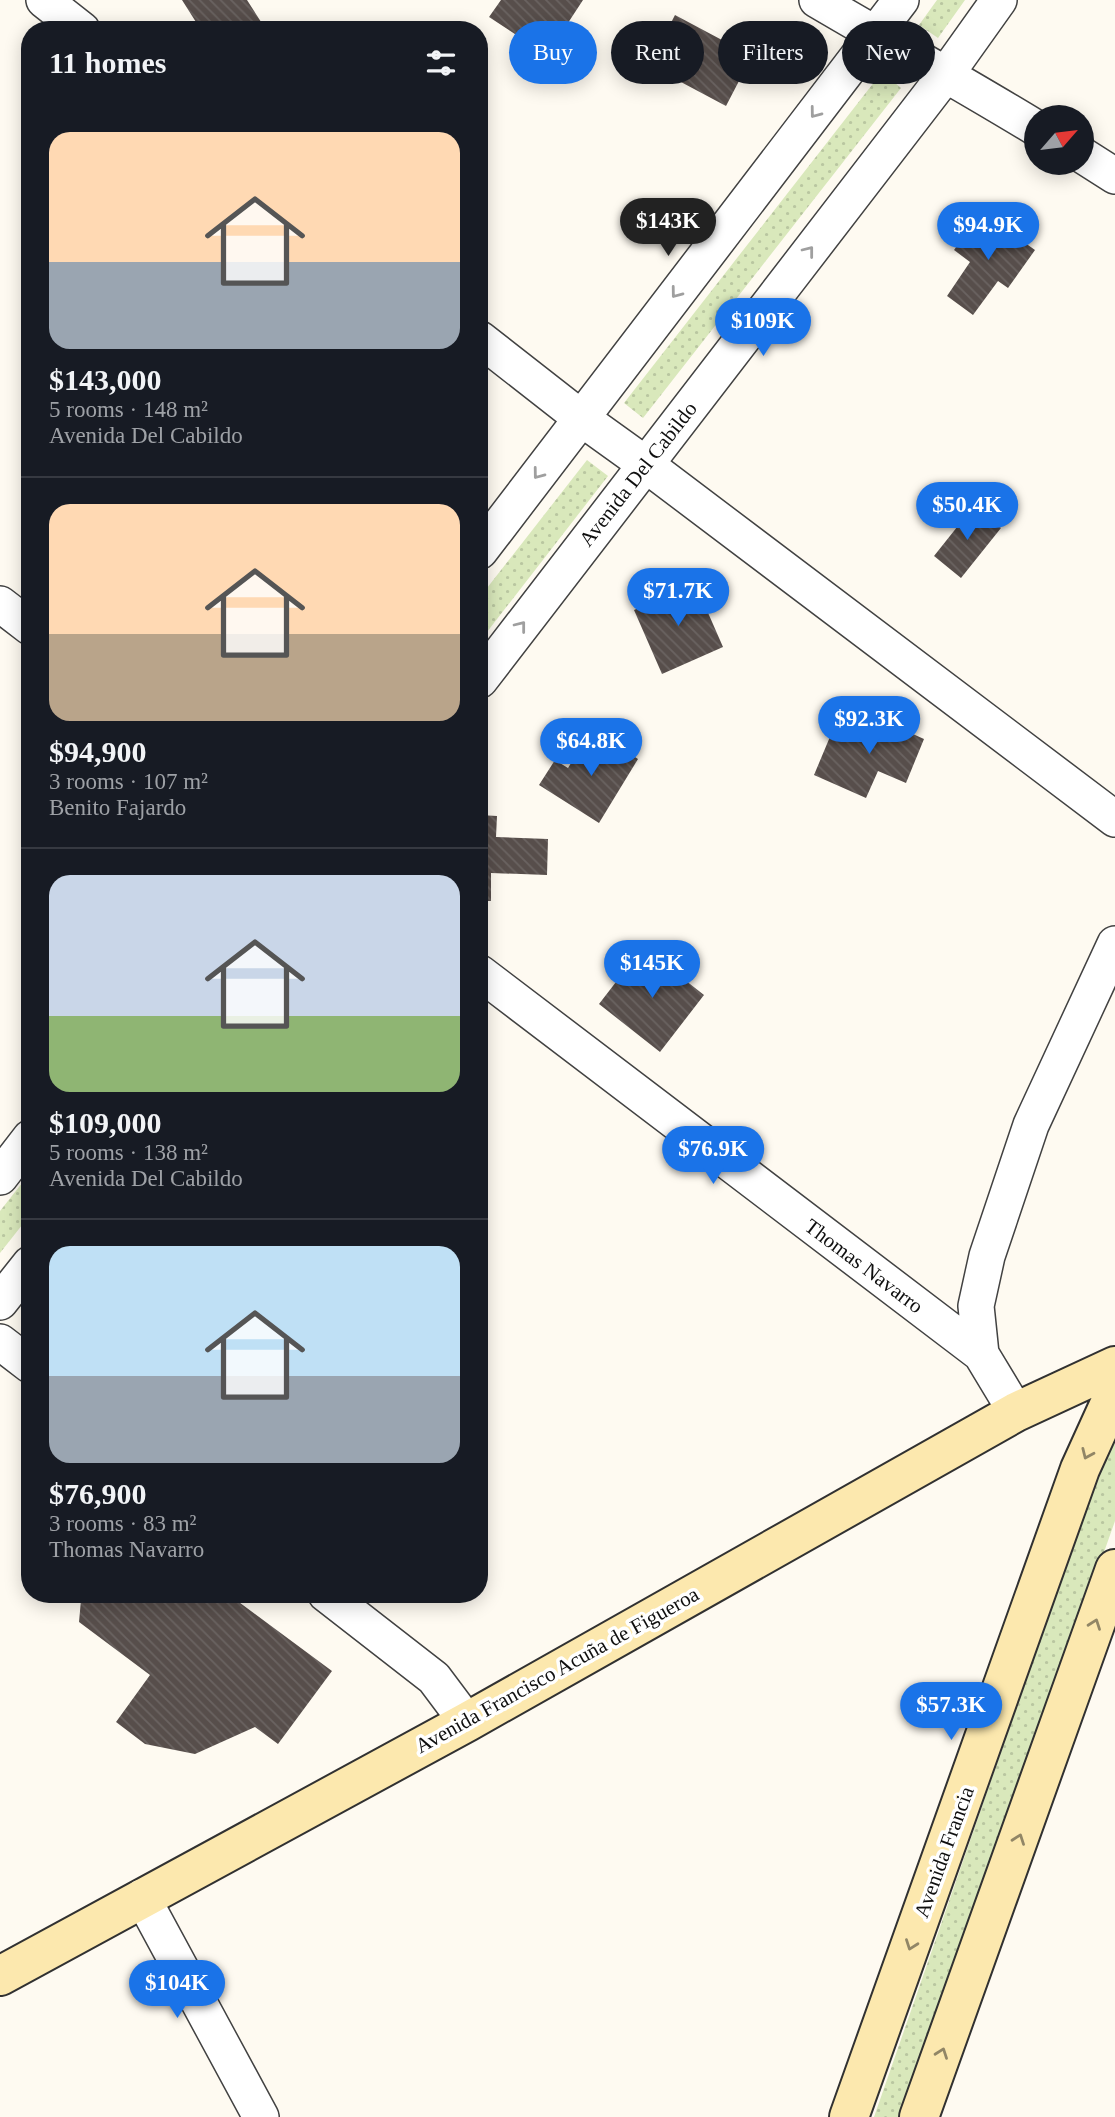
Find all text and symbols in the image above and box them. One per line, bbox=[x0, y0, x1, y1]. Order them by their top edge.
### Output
chip: Buy bbox=[509, 21, 597, 84]
chip: Rent bbox=[611, 21, 704, 84]
chip: Filters bbox=[718, 21, 828, 84]
chip: New bbox=[842, 21, 935, 84]
icon: filters bbox=[422, 44, 460, 82]
text: 11 homes bbox=[49, 46, 167, 79]
one-way arrow bbox=[810, 105, 823, 117]
north arrow bbox=[1024, 105, 1094, 175]
map controls bbox=[1024, 105, 1094, 175]
icon: home bbox=[192, 178, 318, 304]
pin: $143K bbox=[619, 198, 717, 258]
pin: $94.9K bbox=[931, 202, 1045, 262]
text: $143K bbox=[636, 208, 700, 233]
text: $94.9K bbox=[953, 212, 1023, 237]
one-way arrow bbox=[801, 247, 814, 259]
one-way arrow bbox=[672, 285, 685, 298]
pin: $109K bbox=[714, 298, 812, 358]
text: $109K bbox=[731, 308, 795, 333]
text: $143,000 bbox=[49, 363, 162, 396]
text: 5 rooms · 148 m² bbox=[49, 397, 208, 422]
street label: Avenida Del Cabildo bbox=[574, 397, 702, 551]
text: Avenida Del Cabildo bbox=[49, 423, 243, 448]
one-way arrow bbox=[534, 466, 547, 479]
pin: $50.4K bbox=[910, 482, 1024, 542]
text: $50.4K bbox=[932, 492, 1002, 517]
icon: home bbox=[192, 550, 318, 676]
pin: $71.7K bbox=[621, 568, 735, 628]
text: $71.7K bbox=[643, 578, 713, 603]
one-way arrow bbox=[513, 621, 526, 634]
pin: $92.3K bbox=[812, 696, 926, 756]
text: $92.3K bbox=[834, 706, 904, 731]
pin: $64.8K bbox=[534, 718, 648, 778]
text: $64.8K bbox=[556, 728, 626, 753]
text: $94,900 bbox=[49, 735, 147, 768]
text: 3 rooms · 107 m² bbox=[49, 769, 208, 794]
text: Benito Fajardo bbox=[49, 795, 186, 820]
icon: home bbox=[192, 921, 318, 1047]
pin: $145K bbox=[603, 940, 701, 1000]
text: $145K bbox=[620, 950, 684, 975]
text: $109,000 bbox=[49, 1106, 162, 1139]
pin: $76.9K bbox=[656, 1126, 770, 1186]
text: $76.9K bbox=[678, 1136, 748, 1161]
text: 5 rooms · 138 m² bbox=[49, 1140, 208, 1165]
text: Avenida Del Cabildo bbox=[49, 1166, 243, 1191]
street label: Thomas Navarro bbox=[800, 1214, 928, 1318]
icon: home bbox=[192, 1292, 318, 1418]
one-way arrow bbox=[1081, 1447, 1095, 1459]
text: $76,900 bbox=[49, 1477, 147, 1510]
text: 3 rooms · 83 m² bbox=[49, 1511, 196, 1536]
text: Thomas Navarro bbox=[49, 1537, 204, 1562]
street label: Avenida Francisco Acuña de Figueroa bbox=[411, 1582, 703, 1758]
one-way arrow bbox=[1087, 1619, 1101, 1631]
pin: $57.3K bbox=[894, 1682, 1008, 1742]
text: $57.3K bbox=[916, 1692, 986, 1717]
street label: Avenida Francia bbox=[909, 1783, 979, 1921]
one-way arrow bbox=[1010, 1833, 1024, 1845]
one-way arrow bbox=[905, 1938, 919, 1950]
pin: $104K bbox=[128, 1960, 226, 2020]
text: $104K bbox=[145, 1970, 209, 1995]
one-way arrow bbox=[934, 2047, 948, 2059]

